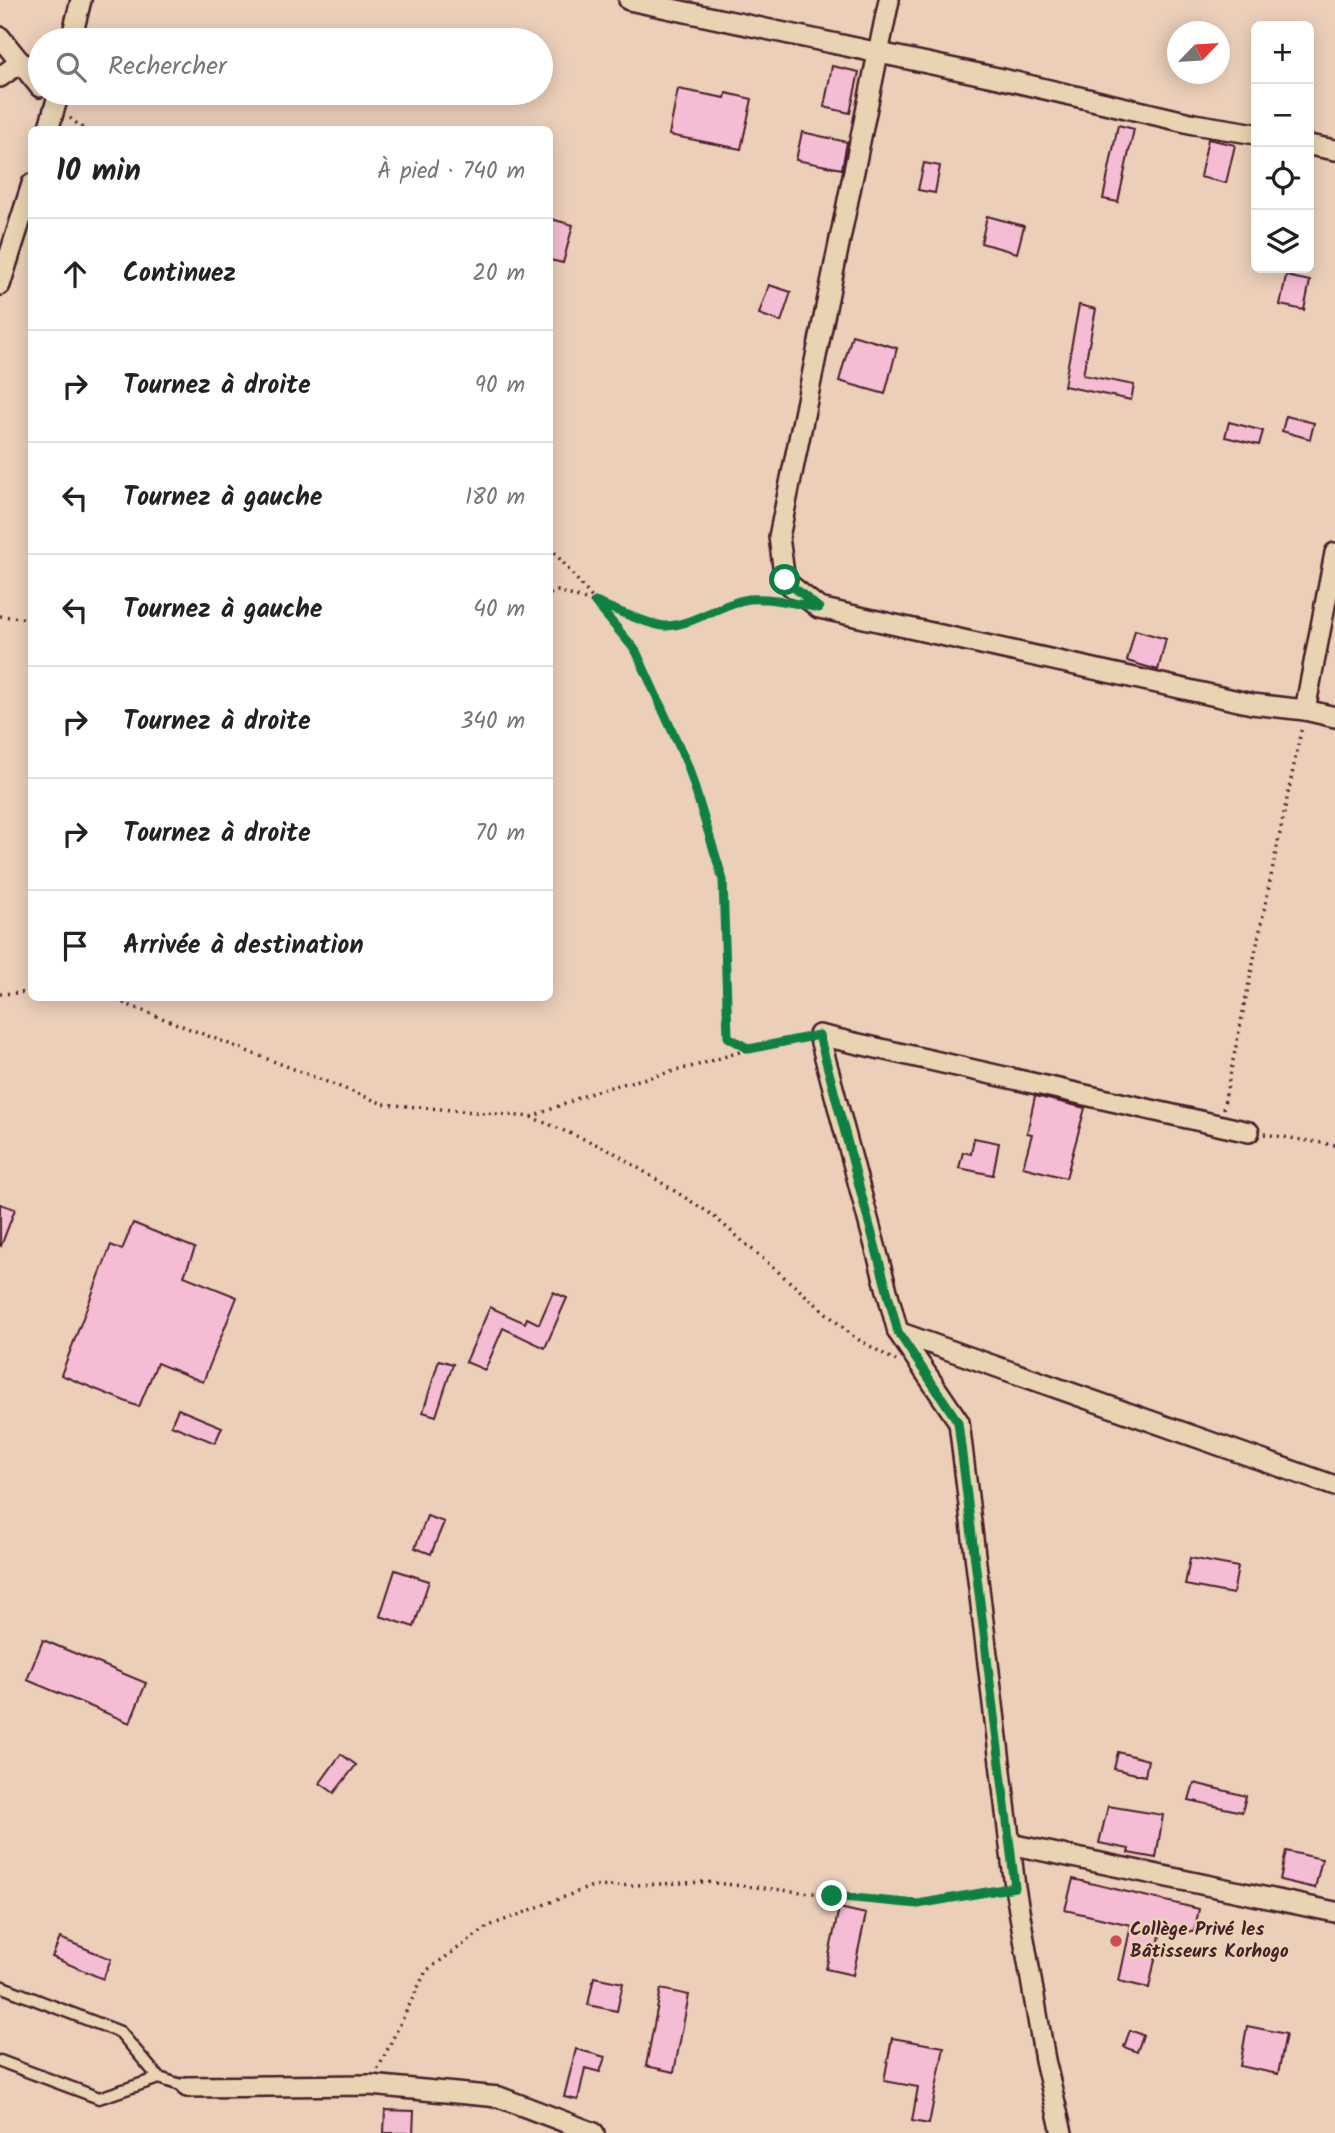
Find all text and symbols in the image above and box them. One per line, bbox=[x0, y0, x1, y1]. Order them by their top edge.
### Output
north arrow bbox=[1167, 21, 1230, 84]
map controls bbox=[1251, 21, 1314, 273]
button: + bbox=[1251, 21, 1314, 84]
search box bbox=[28, 28, 553, 105]
text: Rechercher bbox=[108, 46, 227, 88]
icon: search bbox=[52, 48, 90, 86]
button: − bbox=[1251, 84, 1314, 147]
button: locate bbox=[1251, 147, 1314, 210]
text: 10 min bbox=[56, 148, 141, 196]
text: À pied · 740 m bbox=[377, 154, 525, 190]
button: layers bbox=[1251, 210, 1314, 273]
text: Continuez bbox=[123, 253, 236, 295]
icon: ahead bbox=[56, 255, 94, 293]
text: 20 m bbox=[473, 256, 525, 292]
text: Tournez à droite bbox=[123, 365, 311, 407]
icon: right bbox=[56, 367, 94, 405]
text: 90 m bbox=[475, 368, 525, 404]
text: Tournez à gauche bbox=[123, 477, 323, 519]
icon: left bbox=[56, 479, 94, 517]
text: 180 m bbox=[465, 480, 525, 516]
route start bbox=[769, 564, 800, 595]
text: Tournez à gauche bbox=[123, 589, 323, 631]
icon: left bbox=[56, 591, 94, 629]
text: 40 m bbox=[473, 592, 525, 628]
text: Tournez à droite bbox=[123, 701, 311, 743]
icon: right bbox=[56, 703, 94, 741]
text: 340 m bbox=[460, 704, 525, 740]
text: Tournez à droite bbox=[123, 813, 311, 855]
icon: right bbox=[56, 815, 94, 853]
text: 70 m bbox=[475, 816, 525, 852]
text: Arrivée à destination bbox=[123, 925, 364, 967]
icon: arrive bbox=[56, 927, 94, 965]
route end bbox=[816, 1880, 847, 1911]
place label: Collège Privé les Bâtisseurs Korhogo bbox=[1130, 1915, 1289, 1967]
marker: Collège Privé les Bâtisseurs Korhogo bbox=[1108, 1933, 1124, 1949]

